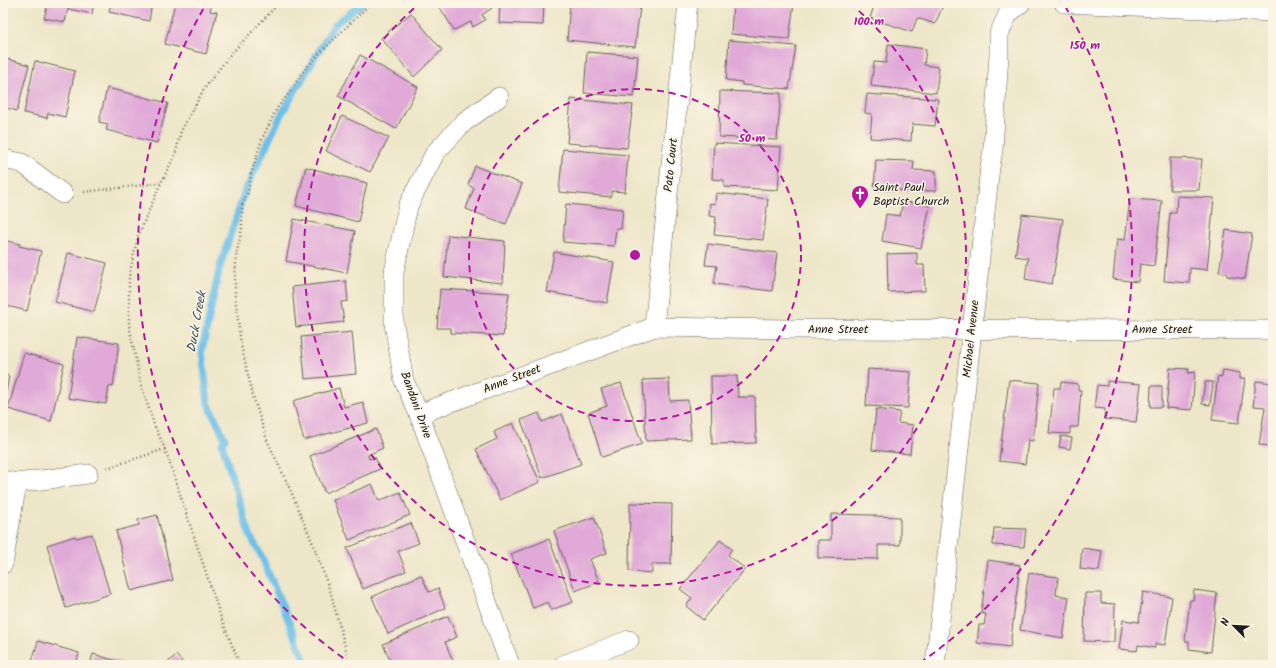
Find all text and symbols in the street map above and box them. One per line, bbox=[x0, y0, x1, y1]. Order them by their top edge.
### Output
text: 100 m bbox=[854, 12, 884, 31]
text: 150 m bbox=[1070, 36, 1100, 55]
text: 50 m bbox=[738, 129, 766, 148]
street label: Pato Court bbox=[659, 137, 683, 193]
place label: Saint Paul Baptist Church bbox=[873, 178, 949, 211]
church icon: Saint Paul Baptist Church bbox=[850, 184, 870, 209]
centre of rings bbox=[628, 248, 642, 262]
water label: Duck Creek bbox=[181, 288, 213, 354]
street label: Michael Avenue bbox=[957, 299, 985, 379]
street label: Anne Street bbox=[808, 320, 869, 339]
street label: Anne Street bbox=[1132, 320, 1193, 339]
street label: Anne Street bbox=[480, 359, 544, 399]
street label: Bandoni Drive bbox=[395, 369, 437, 442]
north arrow bbox=[1214, 606, 1254, 646]
text: N bbox=[1216, 615, 1235, 629]

